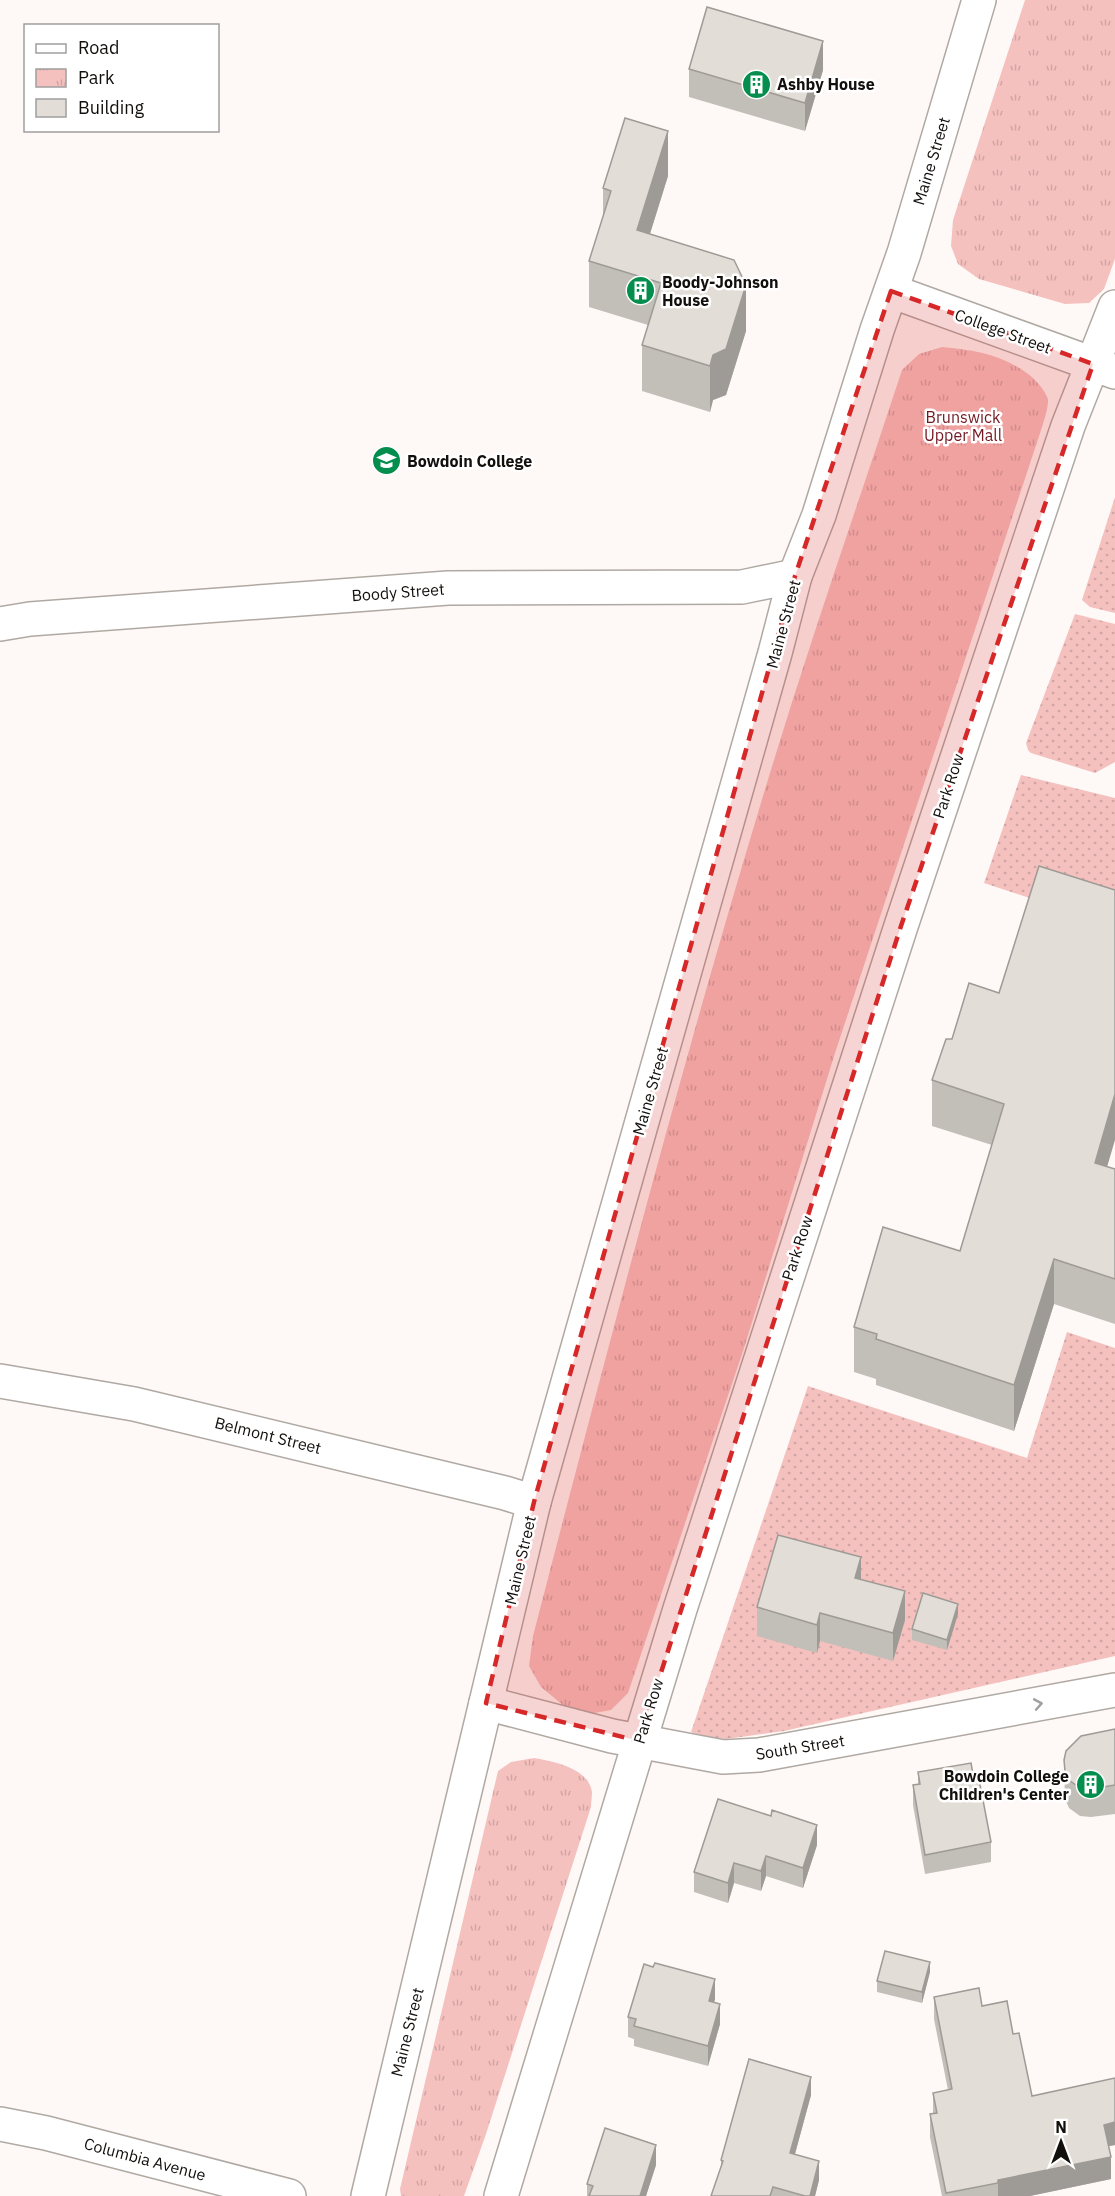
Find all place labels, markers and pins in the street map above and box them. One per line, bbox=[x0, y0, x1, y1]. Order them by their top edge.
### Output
building icon: Ashby House bbox=[740, 68, 772, 100]
place label: Ashby House bbox=[777, 74, 875, 94]
place label: Boody-Johnson House bbox=[662, 272, 779, 310]
building icon: Boody-Johnson House bbox=[625, 275, 657, 307]
school or university icon: Bowdoin College bbox=[370, 445, 402, 477]
place label: Bowdoin College bbox=[407, 451, 532, 471]
place label: Bowdoin College Children's Center bbox=[939, 1766, 1070, 1804]
building icon: Bowdoin College Children's Center bbox=[1074, 1769, 1106, 1801]

